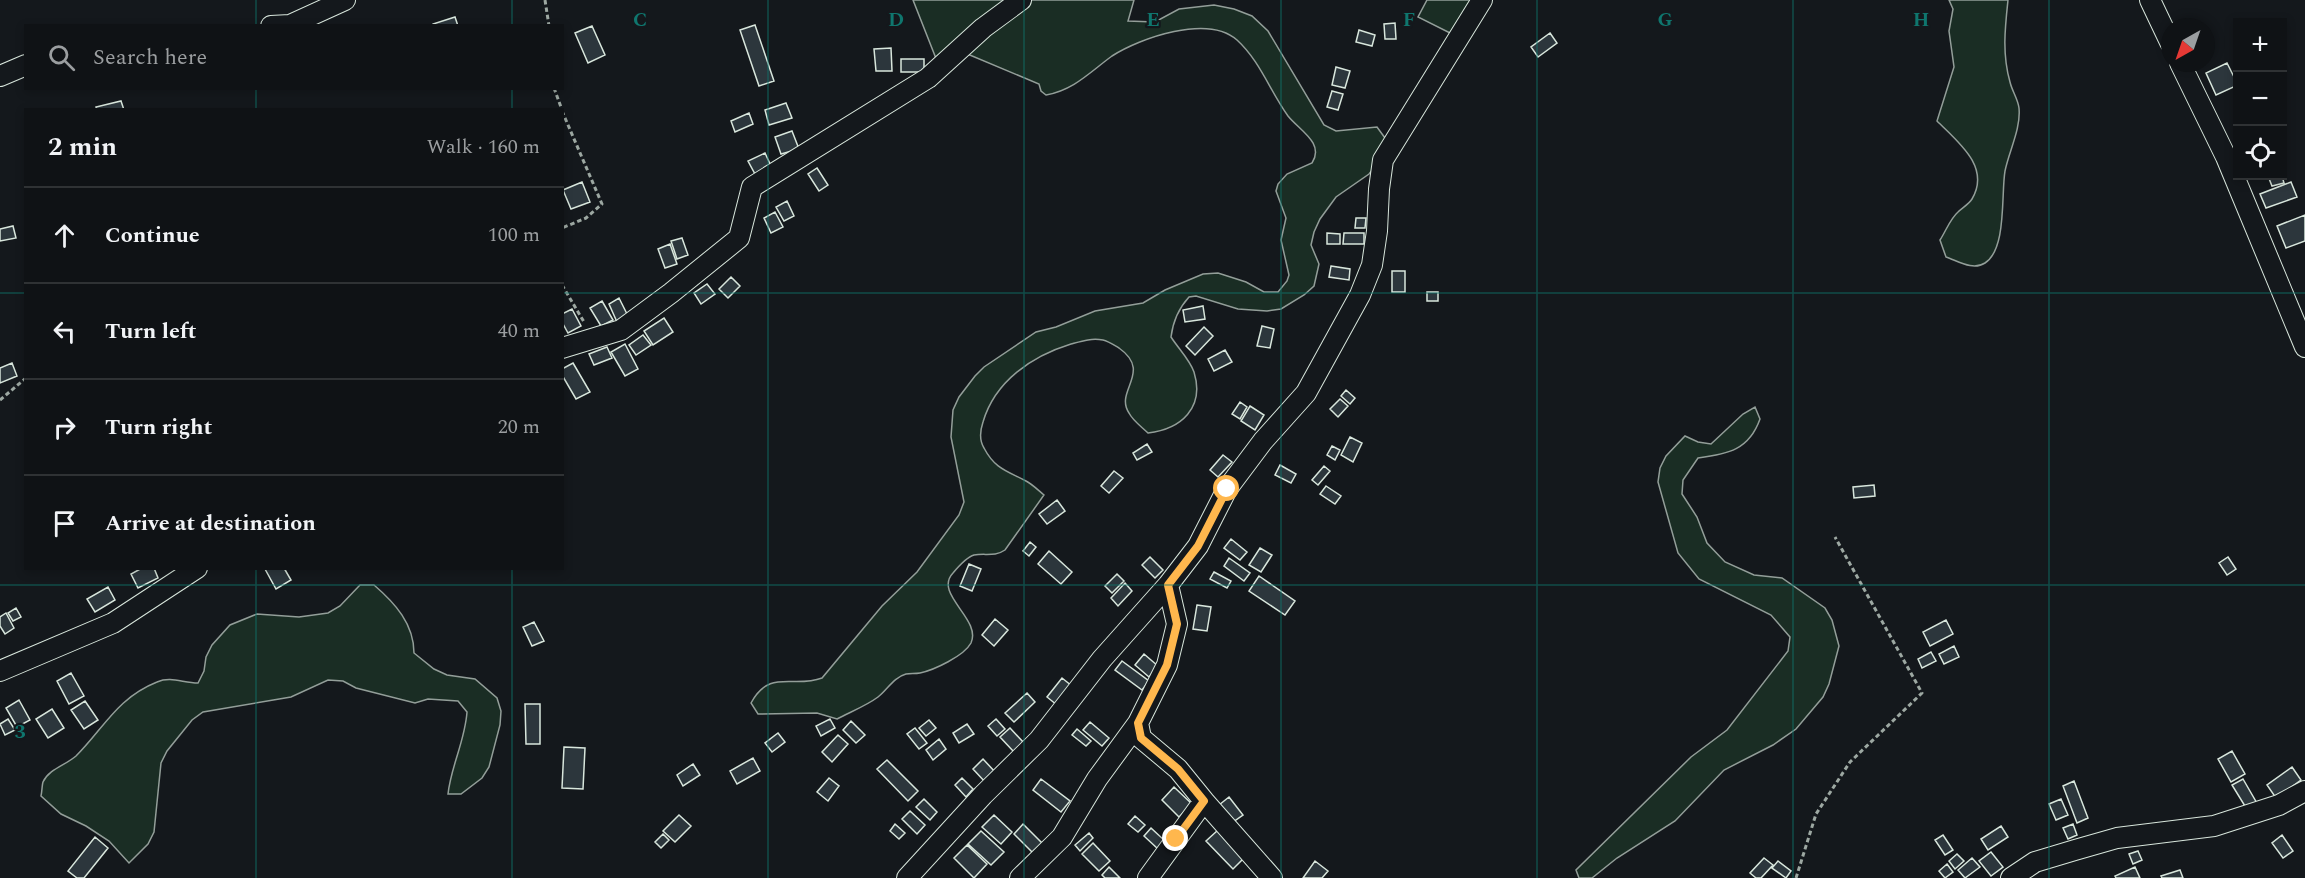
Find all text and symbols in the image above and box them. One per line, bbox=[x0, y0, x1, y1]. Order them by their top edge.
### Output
text: C bbox=[633, 5, 647, 35]
text: D bbox=[888, 5, 904, 35]
text: E bbox=[1146, 5, 1160, 35]
text: F bbox=[1403, 5, 1415, 35]
text: G bbox=[1657, 5, 1673, 35]
text: H bbox=[1913, 5, 1929, 35]
north arrow bbox=[2161, 18, 2215, 72]
map controls bbox=[2233, 18, 2287, 180]
button: + bbox=[2233, 18, 2287, 72]
search box bbox=[24, 24, 564, 90]
icon: search bbox=[45, 41, 78, 74]
text: Search here bbox=[93, 41, 207, 74]
button: − bbox=[2233, 72, 2287, 126]
button: locate bbox=[2233, 126, 2287, 180]
text: 2 min bbox=[48, 127, 117, 167]
text: Walk · 160 m bbox=[427, 132, 540, 162]
icon: ahead bbox=[48, 219, 81, 252]
text: Continue bbox=[105, 219, 200, 252]
text: 100 m bbox=[488, 220, 540, 250]
icon: left bbox=[48, 315, 81, 348]
text: Turn left bbox=[105, 315, 197, 348]
text: 40 m bbox=[498, 316, 540, 346]
icon: right bbox=[48, 411, 81, 444]
text: Turn right bbox=[105, 411, 212, 444]
text: 20 m bbox=[498, 412, 540, 442]
route start bbox=[1213, 475, 1239, 501]
icon: arrive bbox=[48, 507, 81, 540]
text: Arrive at destination bbox=[105, 507, 316, 540]
text: 3 bbox=[14, 717, 26, 747]
route end bbox=[1162, 825, 1188, 851]

